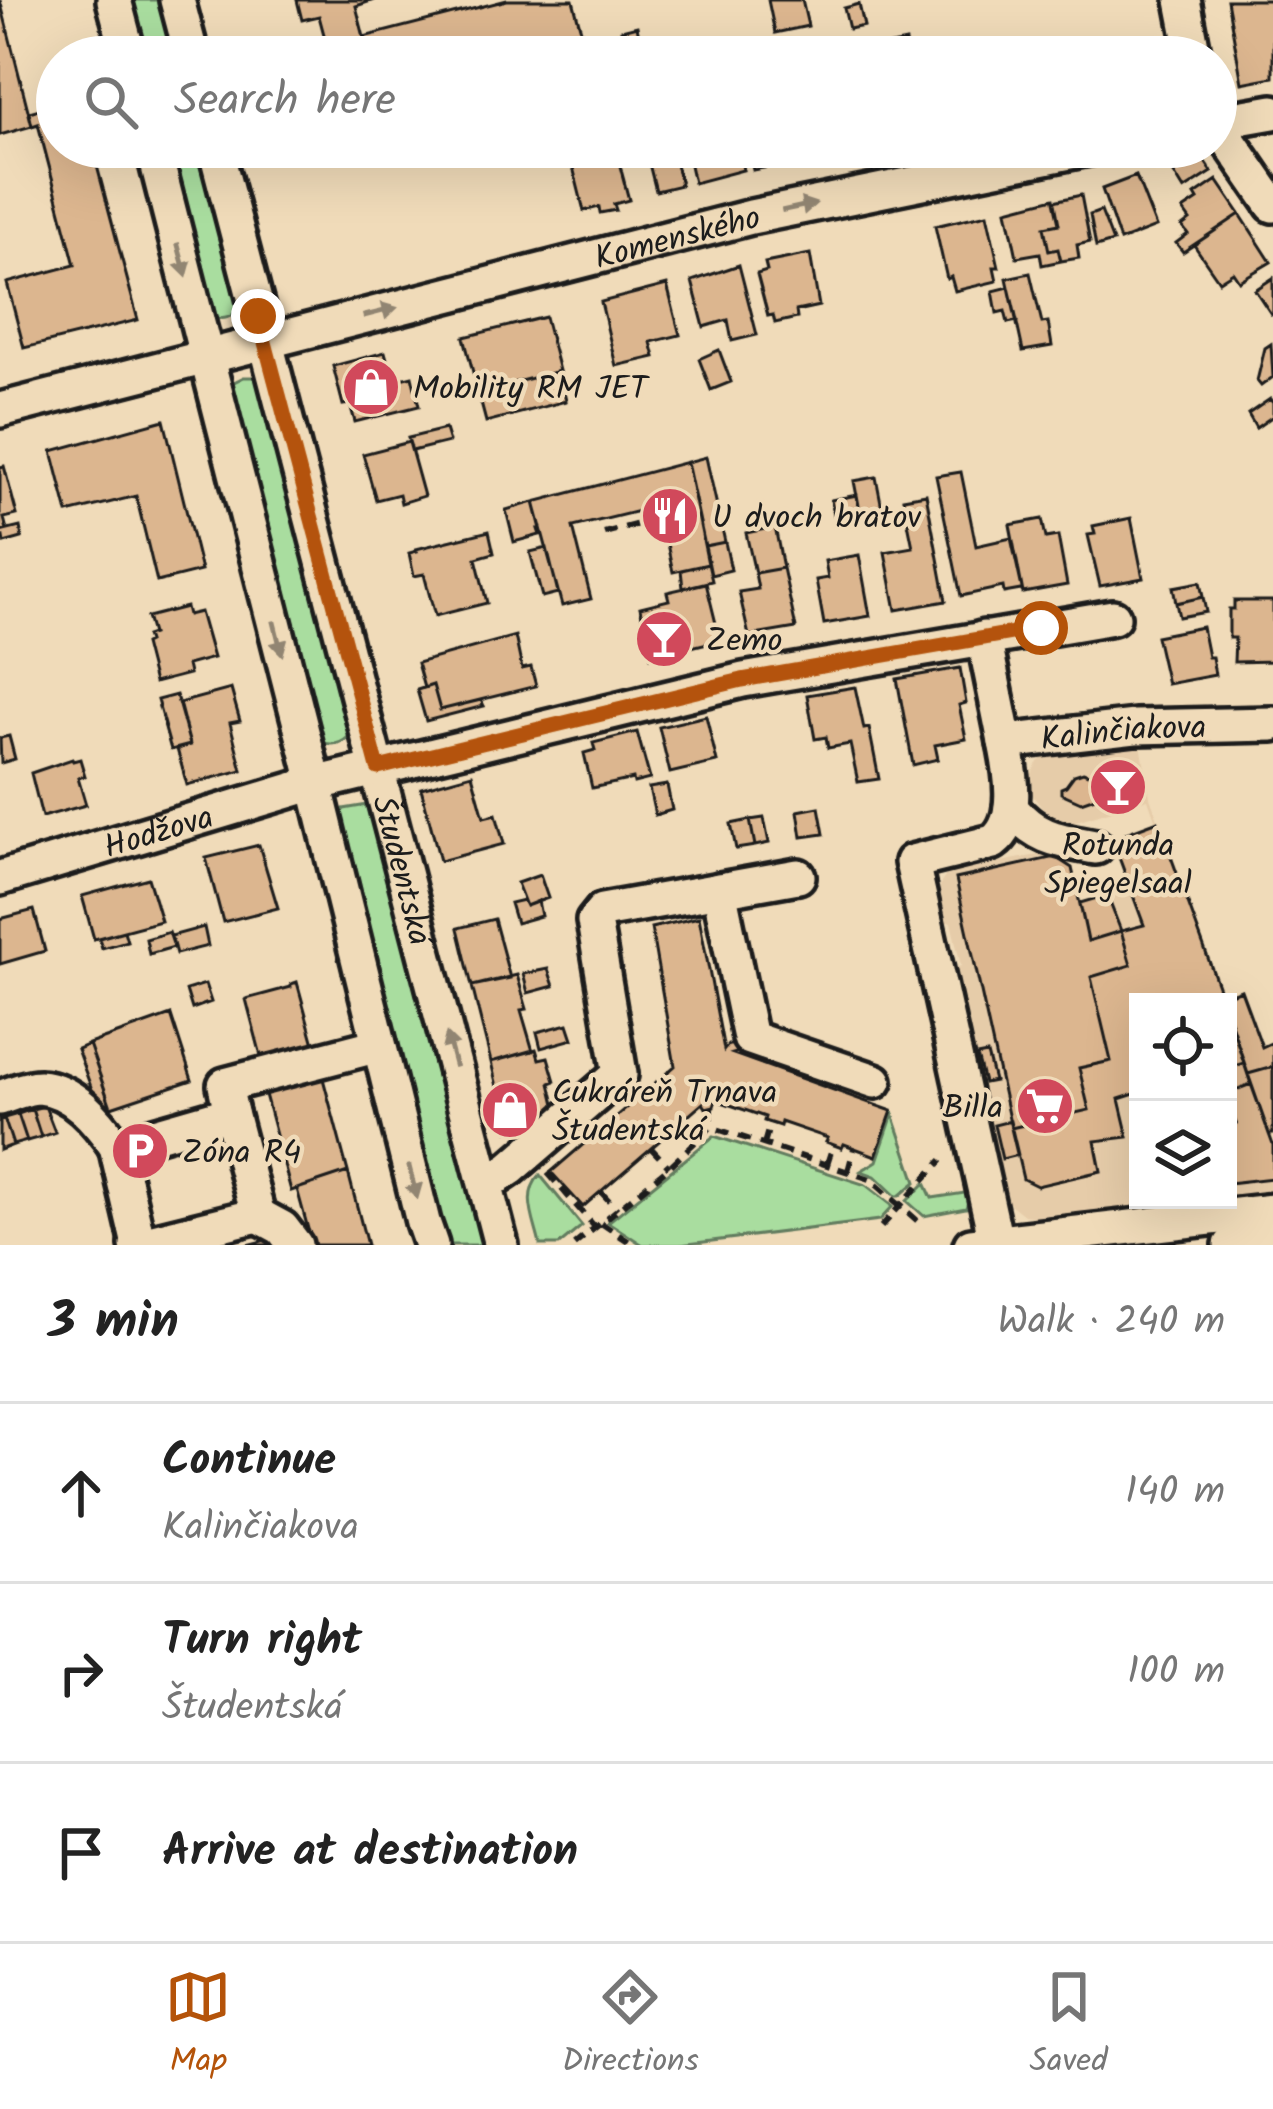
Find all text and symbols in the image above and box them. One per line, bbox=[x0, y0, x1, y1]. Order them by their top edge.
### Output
search box bbox=[36, 36, 1237, 168]
text: Search here bbox=[174, 66, 396, 138]
icon: search bbox=[78, 69, 144, 135]
street label: Komenského bbox=[589, 193, 765, 286]
one-way arrow bbox=[780, 197, 818, 216]
one-way arrow bbox=[174, 242, 193, 279]
route end bbox=[231, 289, 285, 343]
one-way arrow bbox=[361, 302, 398, 321]
shop icon: Mobility RM JET bbox=[340, 356, 402, 418]
place label: Mobility RM JET bbox=[413, 364, 650, 417]
restaurant icon: U dvoch bratov bbox=[639, 485, 701, 547]
place label: U dvoch bratov bbox=[712, 493, 922, 546]
route start bbox=[1014, 601, 1068, 655]
bar icon: Zemo bbox=[633, 608, 695, 670]
place label: Zemo bbox=[706, 616, 783, 669]
one-way arrow bbox=[269, 620, 288, 657]
street label: Kalinčiakova bbox=[1038, 702, 1207, 768]
bar icon: Rotunda Spiegelsaal bbox=[1087, 756, 1149, 818]
street label: Študentská bbox=[355, 790, 446, 955]
street label: Hodžova bbox=[98, 792, 220, 875]
place label: Rotunda Spiegelsaal bbox=[1044, 821, 1192, 912]
map controls bbox=[1129, 993, 1237, 1209]
button: locate bbox=[1129, 993, 1237, 1101]
one-way arrow bbox=[441, 1032, 460, 1069]
place label: Cukráreň Trnava Študentská bbox=[552, 1068, 777, 1159]
supermarket icon: Billa bbox=[1014, 1075, 1076, 1137]
shop icon: Cukráreň Trnava Študentská bbox=[479, 1079, 541, 1141]
place label: Billa bbox=[942, 1083, 1003, 1136]
button: layers bbox=[1129, 1101, 1237, 1209]
parking icon: Zóna R4 bbox=[109, 1120, 171, 1182]
place label: Zóna R4 bbox=[182, 1128, 301, 1181]
one-way arrow bbox=[404, 1163, 423, 1200]
text: 3 min bbox=[48, 1283, 179, 1364]
text: Walk · 240 m bbox=[998, 1292, 1225, 1354]
text: Continue bbox=[162, 1426, 336, 1498]
icon: ahead bbox=[48, 1460, 114, 1526]
text: 140 m bbox=[1125, 1462, 1225, 1524]
text: Kalinčiakova bbox=[162, 1498, 359, 1560]
text: Turn right bbox=[162, 1606, 362, 1678]
icon: right bbox=[48, 1640, 114, 1706]
text: 100 m bbox=[1127, 1642, 1225, 1704]
text: Študentská bbox=[162, 1678, 343, 1740]
text: Arrive at destination bbox=[162, 1817, 578, 1889]
icon: arrive bbox=[48, 1820, 114, 1886]
tab: Map bbox=[165, 1964, 231, 2089]
tab: Directions bbox=[562, 1964, 699, 2089]
tab: Saved bbox=[1029, 1964, 1108, 2089]

